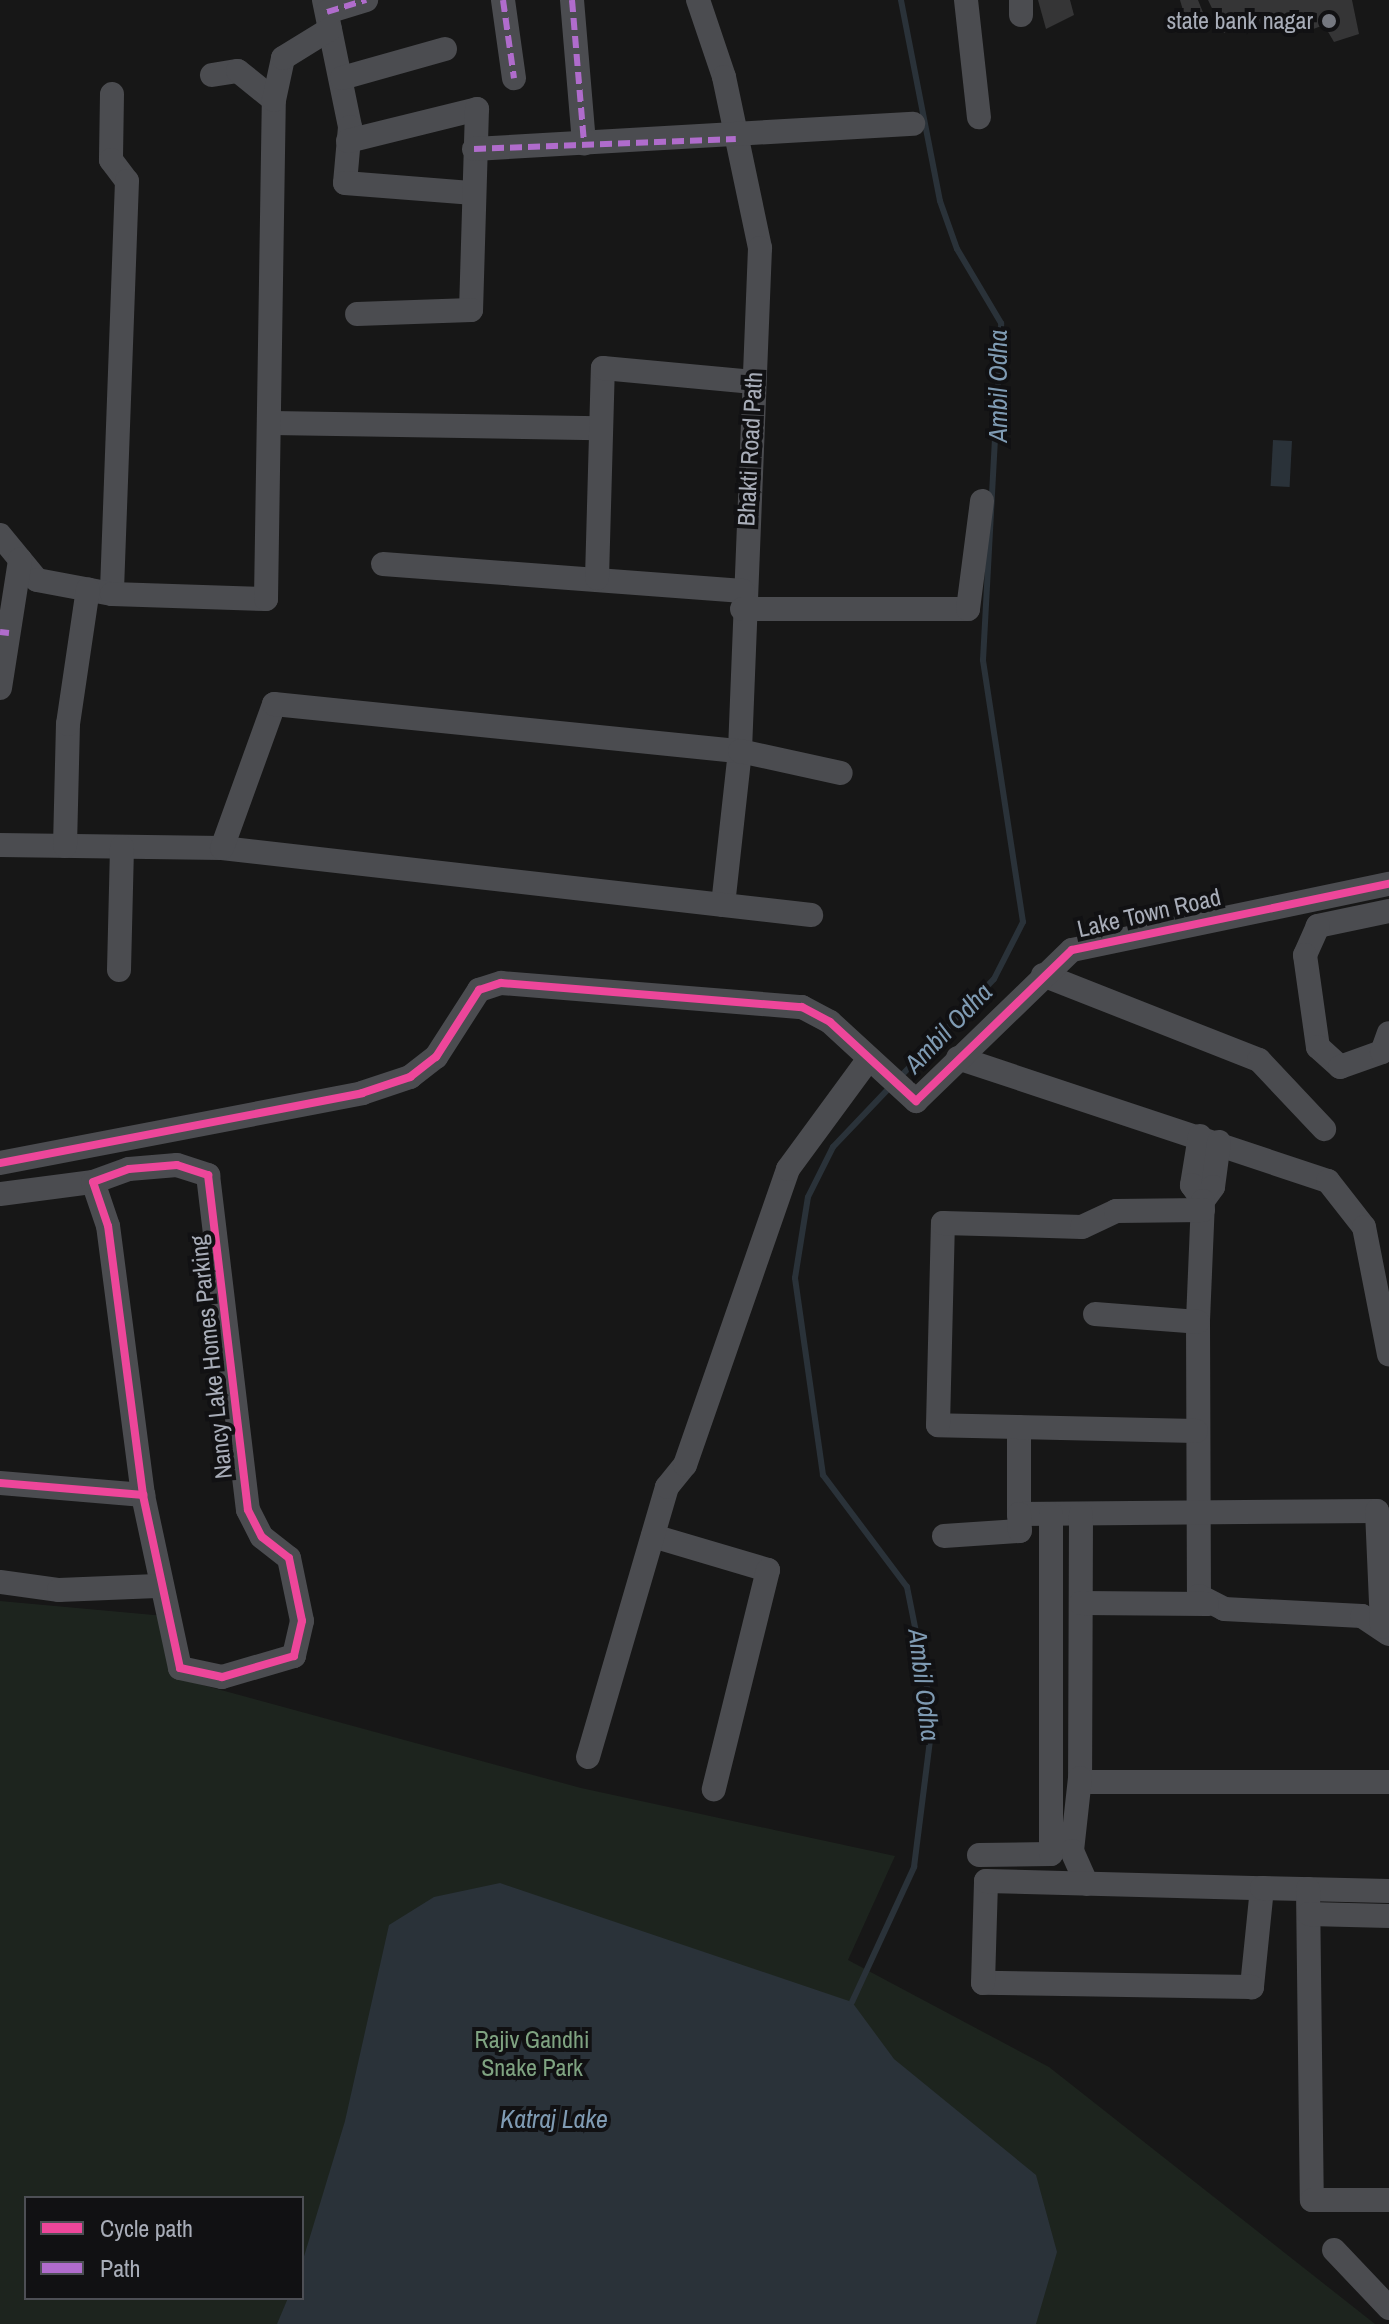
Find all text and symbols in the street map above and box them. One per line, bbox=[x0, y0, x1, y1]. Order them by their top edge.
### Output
place label: state bank nagar bbox=[1166, 7, 1313, 35]
marker: state bank nagar bbox=[1320, 12, 1338, 30]
water label: Ambil Odha bbox=[982, 330, 1014, 442]
street label: Bhakti Road Path bbox=[732, 371, 768, 527]
street label: Lake Town Road bbox=[1074, 882, 1224, 944]
water label: Ambil Odha bbox=[898, 977, 998, 1079]
street label: Nancy Lake Homes Parking bbox=[184, 1234, 238, 1480]
water label: Ambil Odha bbox=[902, 1627, 946, 1743]
park label: Rajiv Gandhi Snake Park bbox=[475, 2026, 589, 2082]
water label: Katraj Lake bbox=[500, 2103, 608, 2135]
legend bbox=[24, 2196, 304, 2300]
text: Cycle path bbox=[100, 2212, 193, 2244]
text: Path bbox=[100, 2252, 141, 2284]

